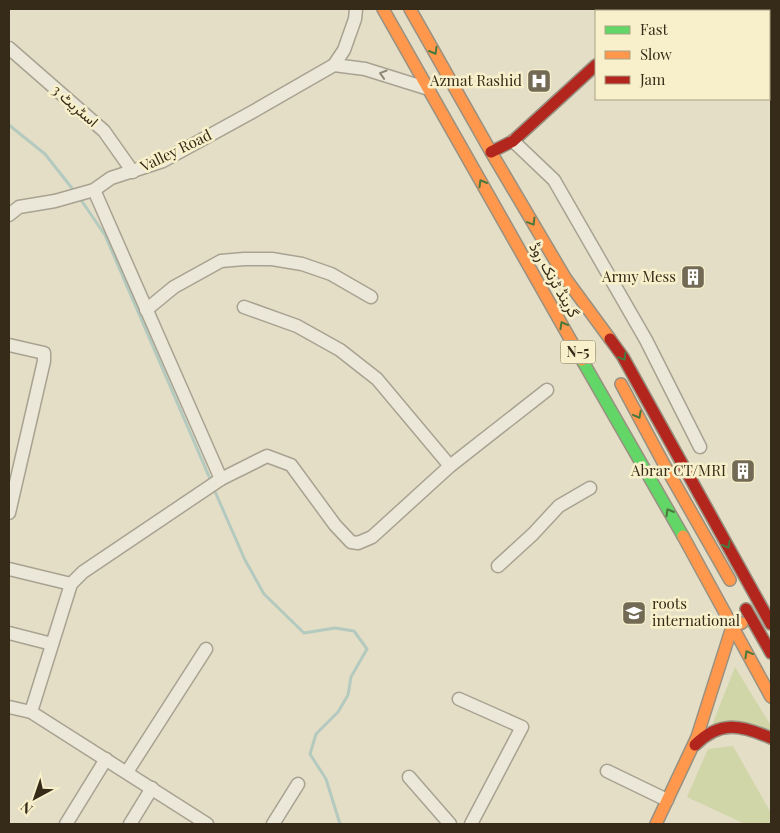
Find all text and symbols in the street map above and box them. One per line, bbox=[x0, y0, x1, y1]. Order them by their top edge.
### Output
legend bbox=[595, 10, 770, 100]
text: Fast bbox=[640, 19, 669, 39]
text: Slow bbox=[640, 44, 672, 64]
one-way arrow bbox=[427, 46, 437, 55]
hospital icon: Azmat Rashid bbox=[526, 68, 552, 94]
text: Jam bbox=[639, 69, 666, 89]
one-way arrow bbox=[379, 70, 387, 80]
place label: Azmat Rashid bbox=[429, 70, 522, 90]
street label: اسٹریٹ 3 bbox=[48, 80, 103, 131]
street label: Valley Road bbox=[136, 124, 215, 176]
one-way arrow bbox=[479, 180, 489, 189]
one-way arrow bbox=[526, 217, 536, 226]
street label: گرینڈ ٹرنک روڈ bbox=[525, 238, 585, 321]
building icon: Army Mess bbox=[680, 264, 706, 290]
place label: Army Mess bbox=[601, 266, 676, 286]
one-way arrow bbox=[559, 321, 569, 330]
road number: N-5 bbox=[560, 341, 596, 364]
one-way arrow bbox=[616, 352, 626, 361]
one-way arrow bbox=[632, 410, 642, 419]
building icon: Abrar CT/MRI bbox=[730, 458, 756, 484]
place label: Abrar CT/MRI bbox=[630, 460, 726, 480]
one-way arrow bbox=[665, 508, 675, 517]
one-way arrow bbox=[721, 540, 731, 549]
place label: roots international bbox=[652, 593, 740, 630]
school or university icon: roots international bbox=[621, 600, 647, 626]
one-way arrow bbox=[744, 650, 754, 659]
north arrow bbox=[10, 773, 60, 823]
text: N bbox=[16, 798, 36, 819]

